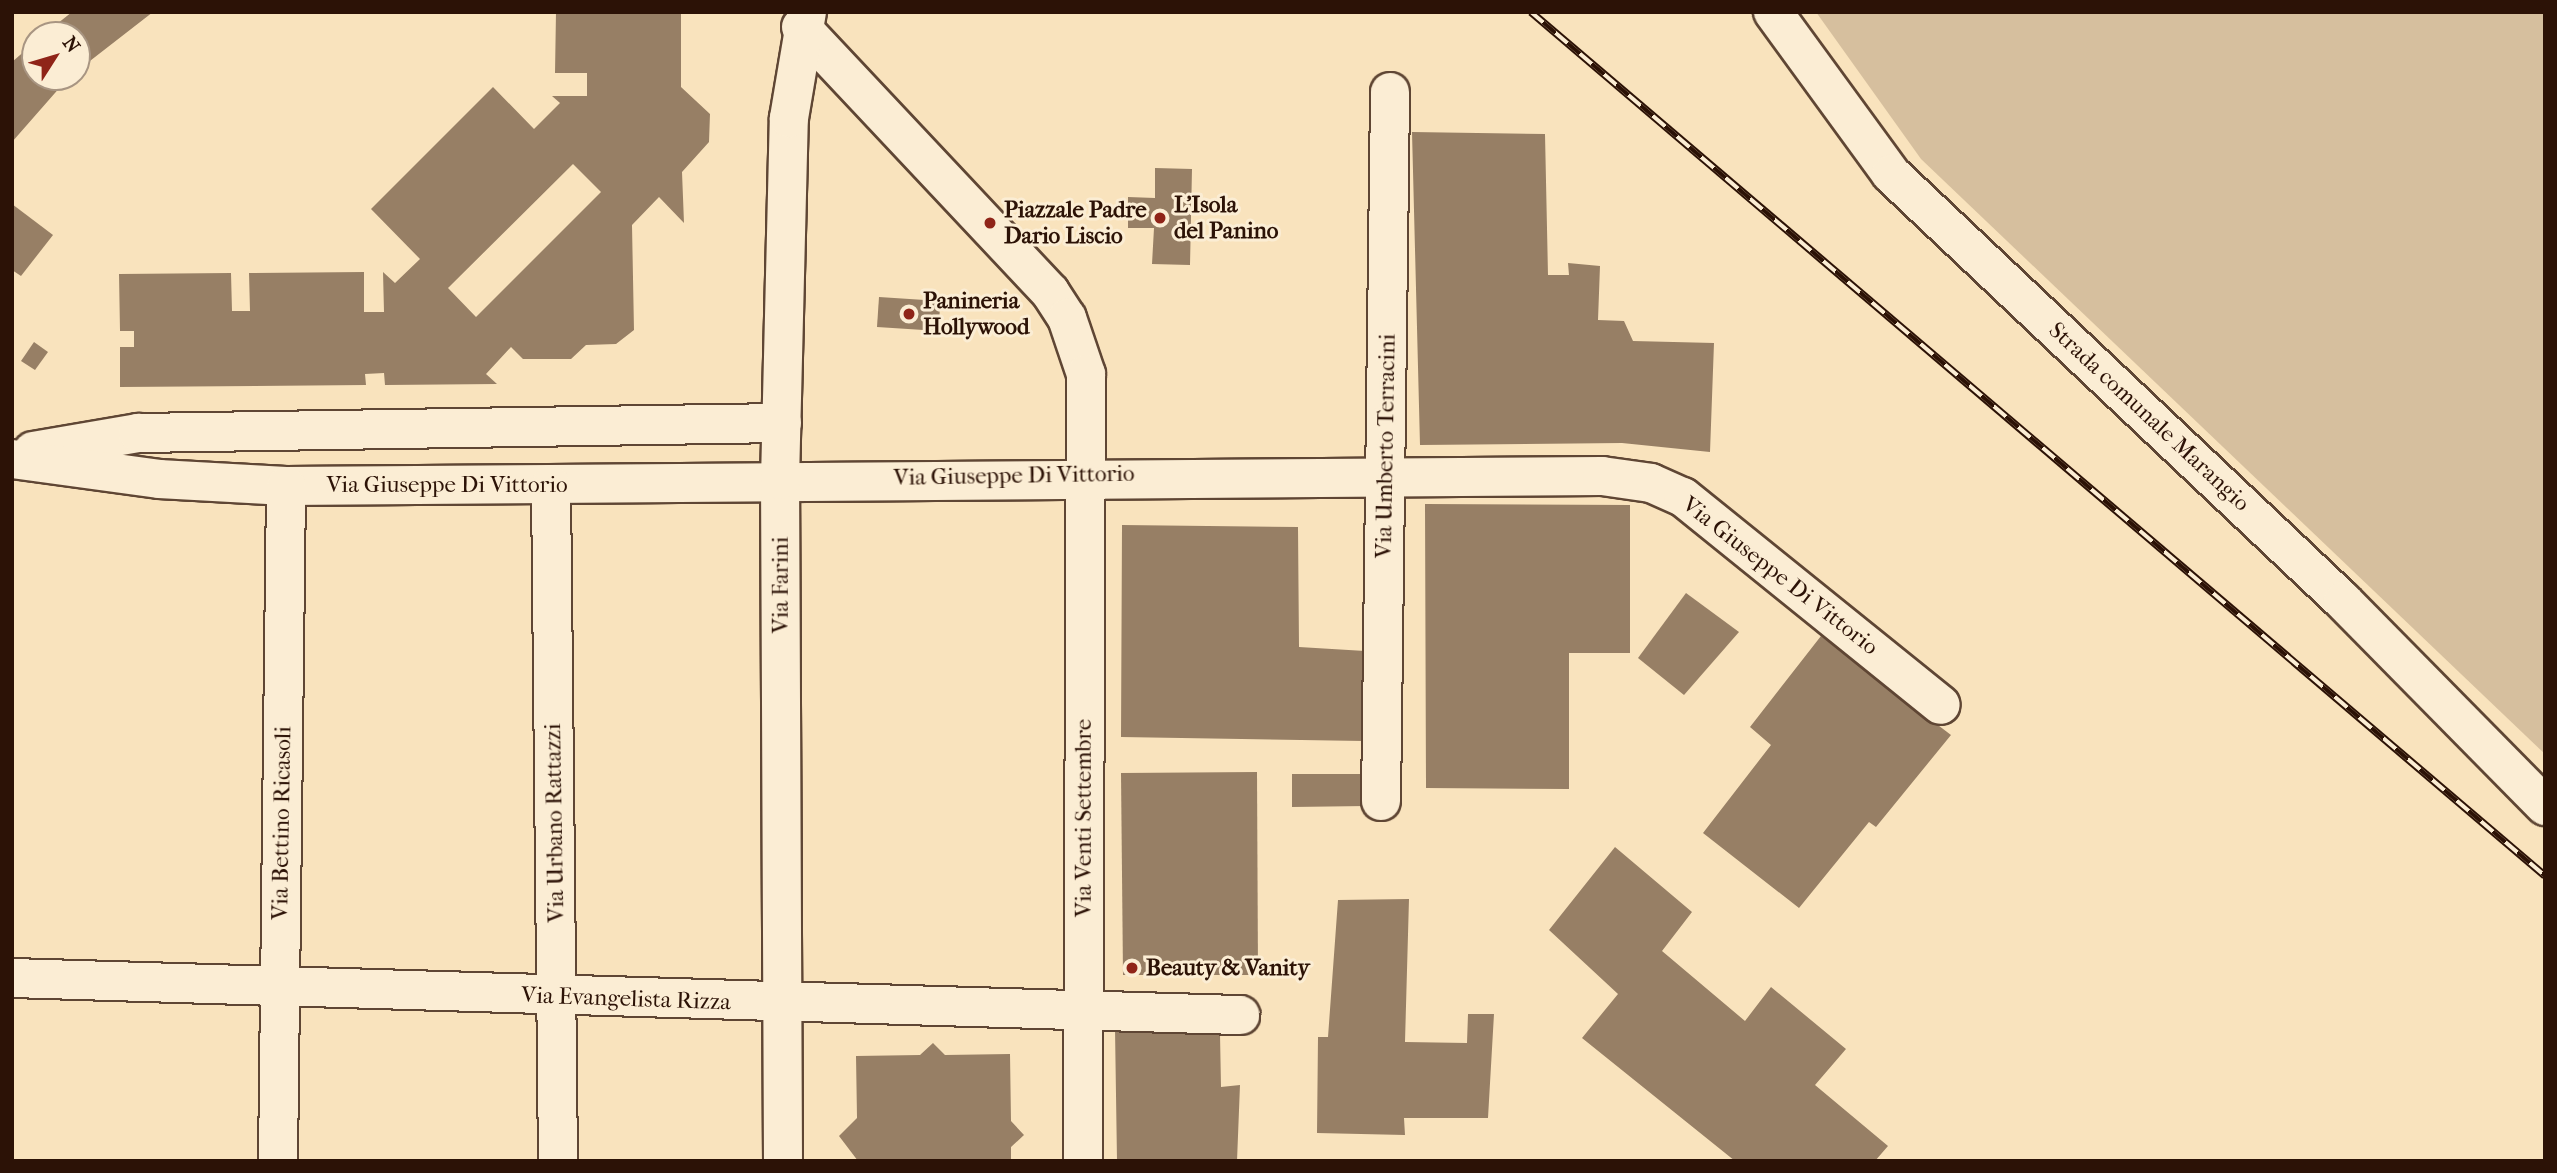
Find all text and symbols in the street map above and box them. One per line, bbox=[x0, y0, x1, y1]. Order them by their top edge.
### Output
north arrow bbox=[21, 21, 91, 91]
text: N bbox=[58, 32, 84, 57]
place label: L'Isola del Panino bbox=[1174, 191, 1278, 245]
place label: Piazzale Padre Dario Liscio bbox=[1004, 196, 1147, 250]
marker: L'Isola del Panino bbox=[1152, 210, 1168, 226]
marker: Piazzale Padre Dario Liscio bbox=[982, 215, 998, 231]
place label: Panineria Hollywood bbox=[923, 287, 1029, 341]
marker: Panineria Hollywood bbox=[901, 306, 917, 322]
street label: Strada comunale Marangio bbox=[2043, 317, 2255, 517]
street label: Via Umberto Terracini bbox=[1370, 333, 1402, 559]
street label: Via Giuseppe Di Vittorio bbox=[893, 460, 1135, 492]
street label: Via Giuseppe Di Vittorio bbox=[326, 471, 568, 499]
street label: Via Giuseppe Di Vittorio bbox=[1676, 491, 1884, 661]
street label: Via Farini bbox=[767, 537, 795, 633]
street label: Via Venti Settembre bbox=[1070, 719, 1098, 917]
street label: Via Urbano Rattazzi bbox=[539, 723, 571, 923]
street label: Via Bettino Ricasoli bbox=[267, 726, 297, 920]
place label: Beauty & Vanity bbox=[1146, 954, 1310, 982]
marker: Beauty & Vanity bbox=[1124, 960, 1140, 976]
street label: Via Evangelista Rizza bbox=[521, 982, 731, 1016]

